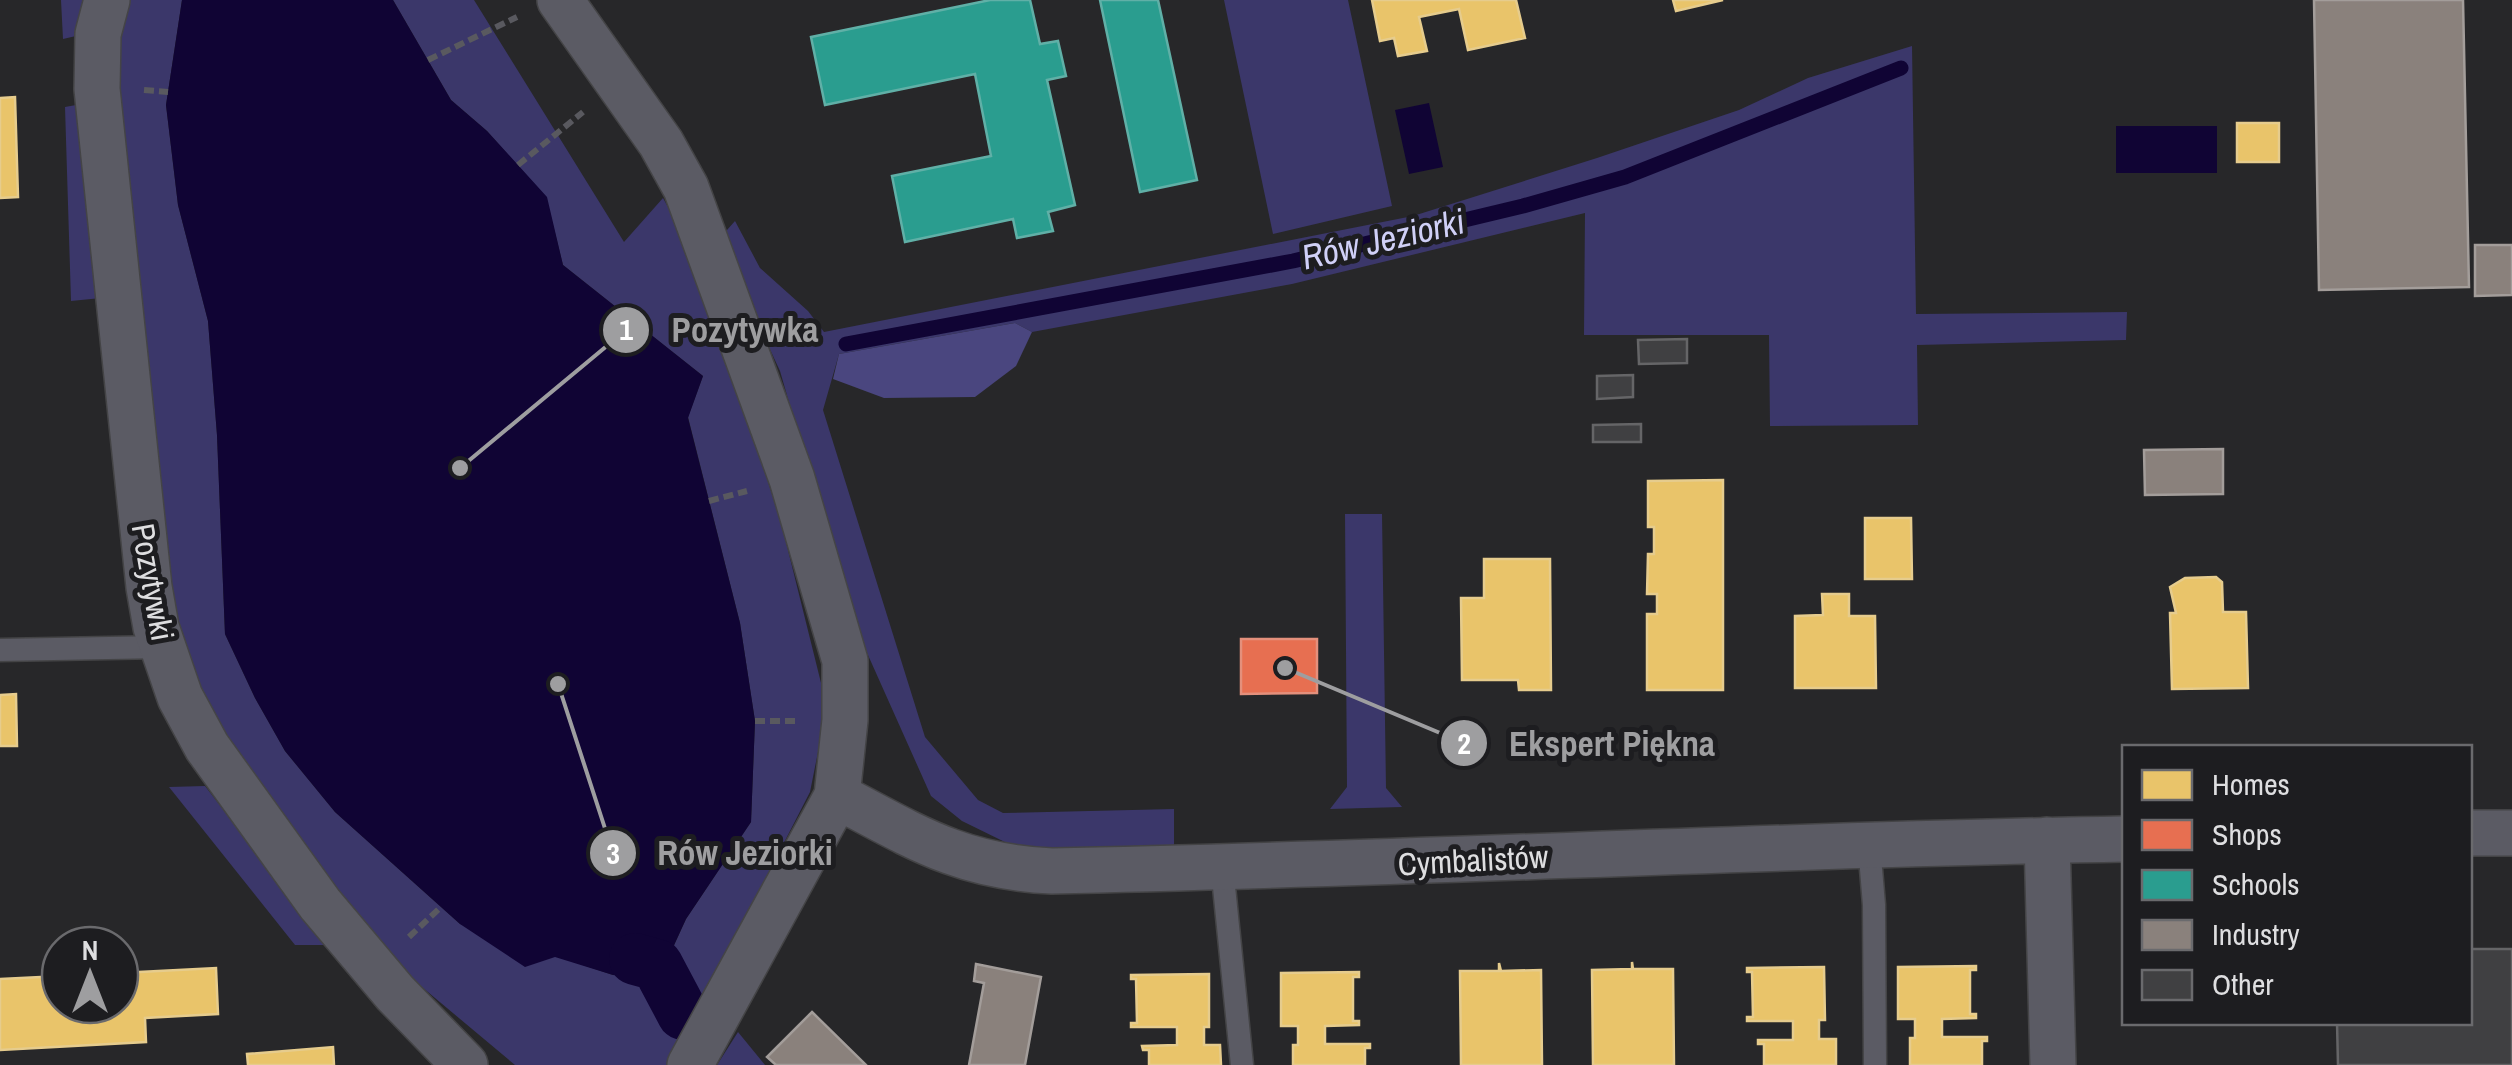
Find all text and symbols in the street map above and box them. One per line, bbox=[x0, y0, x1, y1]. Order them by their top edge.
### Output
water label: Rów Jeziorki bbox=[1297, 197, 1469, 281]
callout: Pozytywka bbox=[601, 297, 838, 362]
text: Pozytywka bbox=[672, 306, 818, 353]
text: 1 bbox=[619, 309, 633, 349]
street label: Pozytywki bbox=[122, 520, 184, 644]
callout: Ekspert Piękna bbox=[1439, 711, 1735, 776]
text: Ekspert Piękna bbox=[1509, 720, 1715, 767]
text: 2 bbox=[1457, 723, 1471, 763]
legend bbox=[2122, 745, 2472, 1025]
text: Homes bbox=[2212, 764, 2290, 804]
text: Shops bbox=[2212, 814, 2282, 854]
callout: Rów Jeziorki bbox=[588, 821, 853, 886]
text: Rów Jeziorki bbox=[657, 829, 833, 876]
text: 3 bbox=[606, 833, 620, 873]
street label: Cymbalistów bbox=[1397, 835, 1549, 885]
text: Schools bbox=[2212, 864, 2300, 904]
text: Industry bbox=[2212, 914, 2300, 954]
north arrow bbox=[40, 925, 140, 1025]
text: N bbox=[82, 931, 98, 969]
text: Other bbox=[2212, 964, 2274, 1004]

